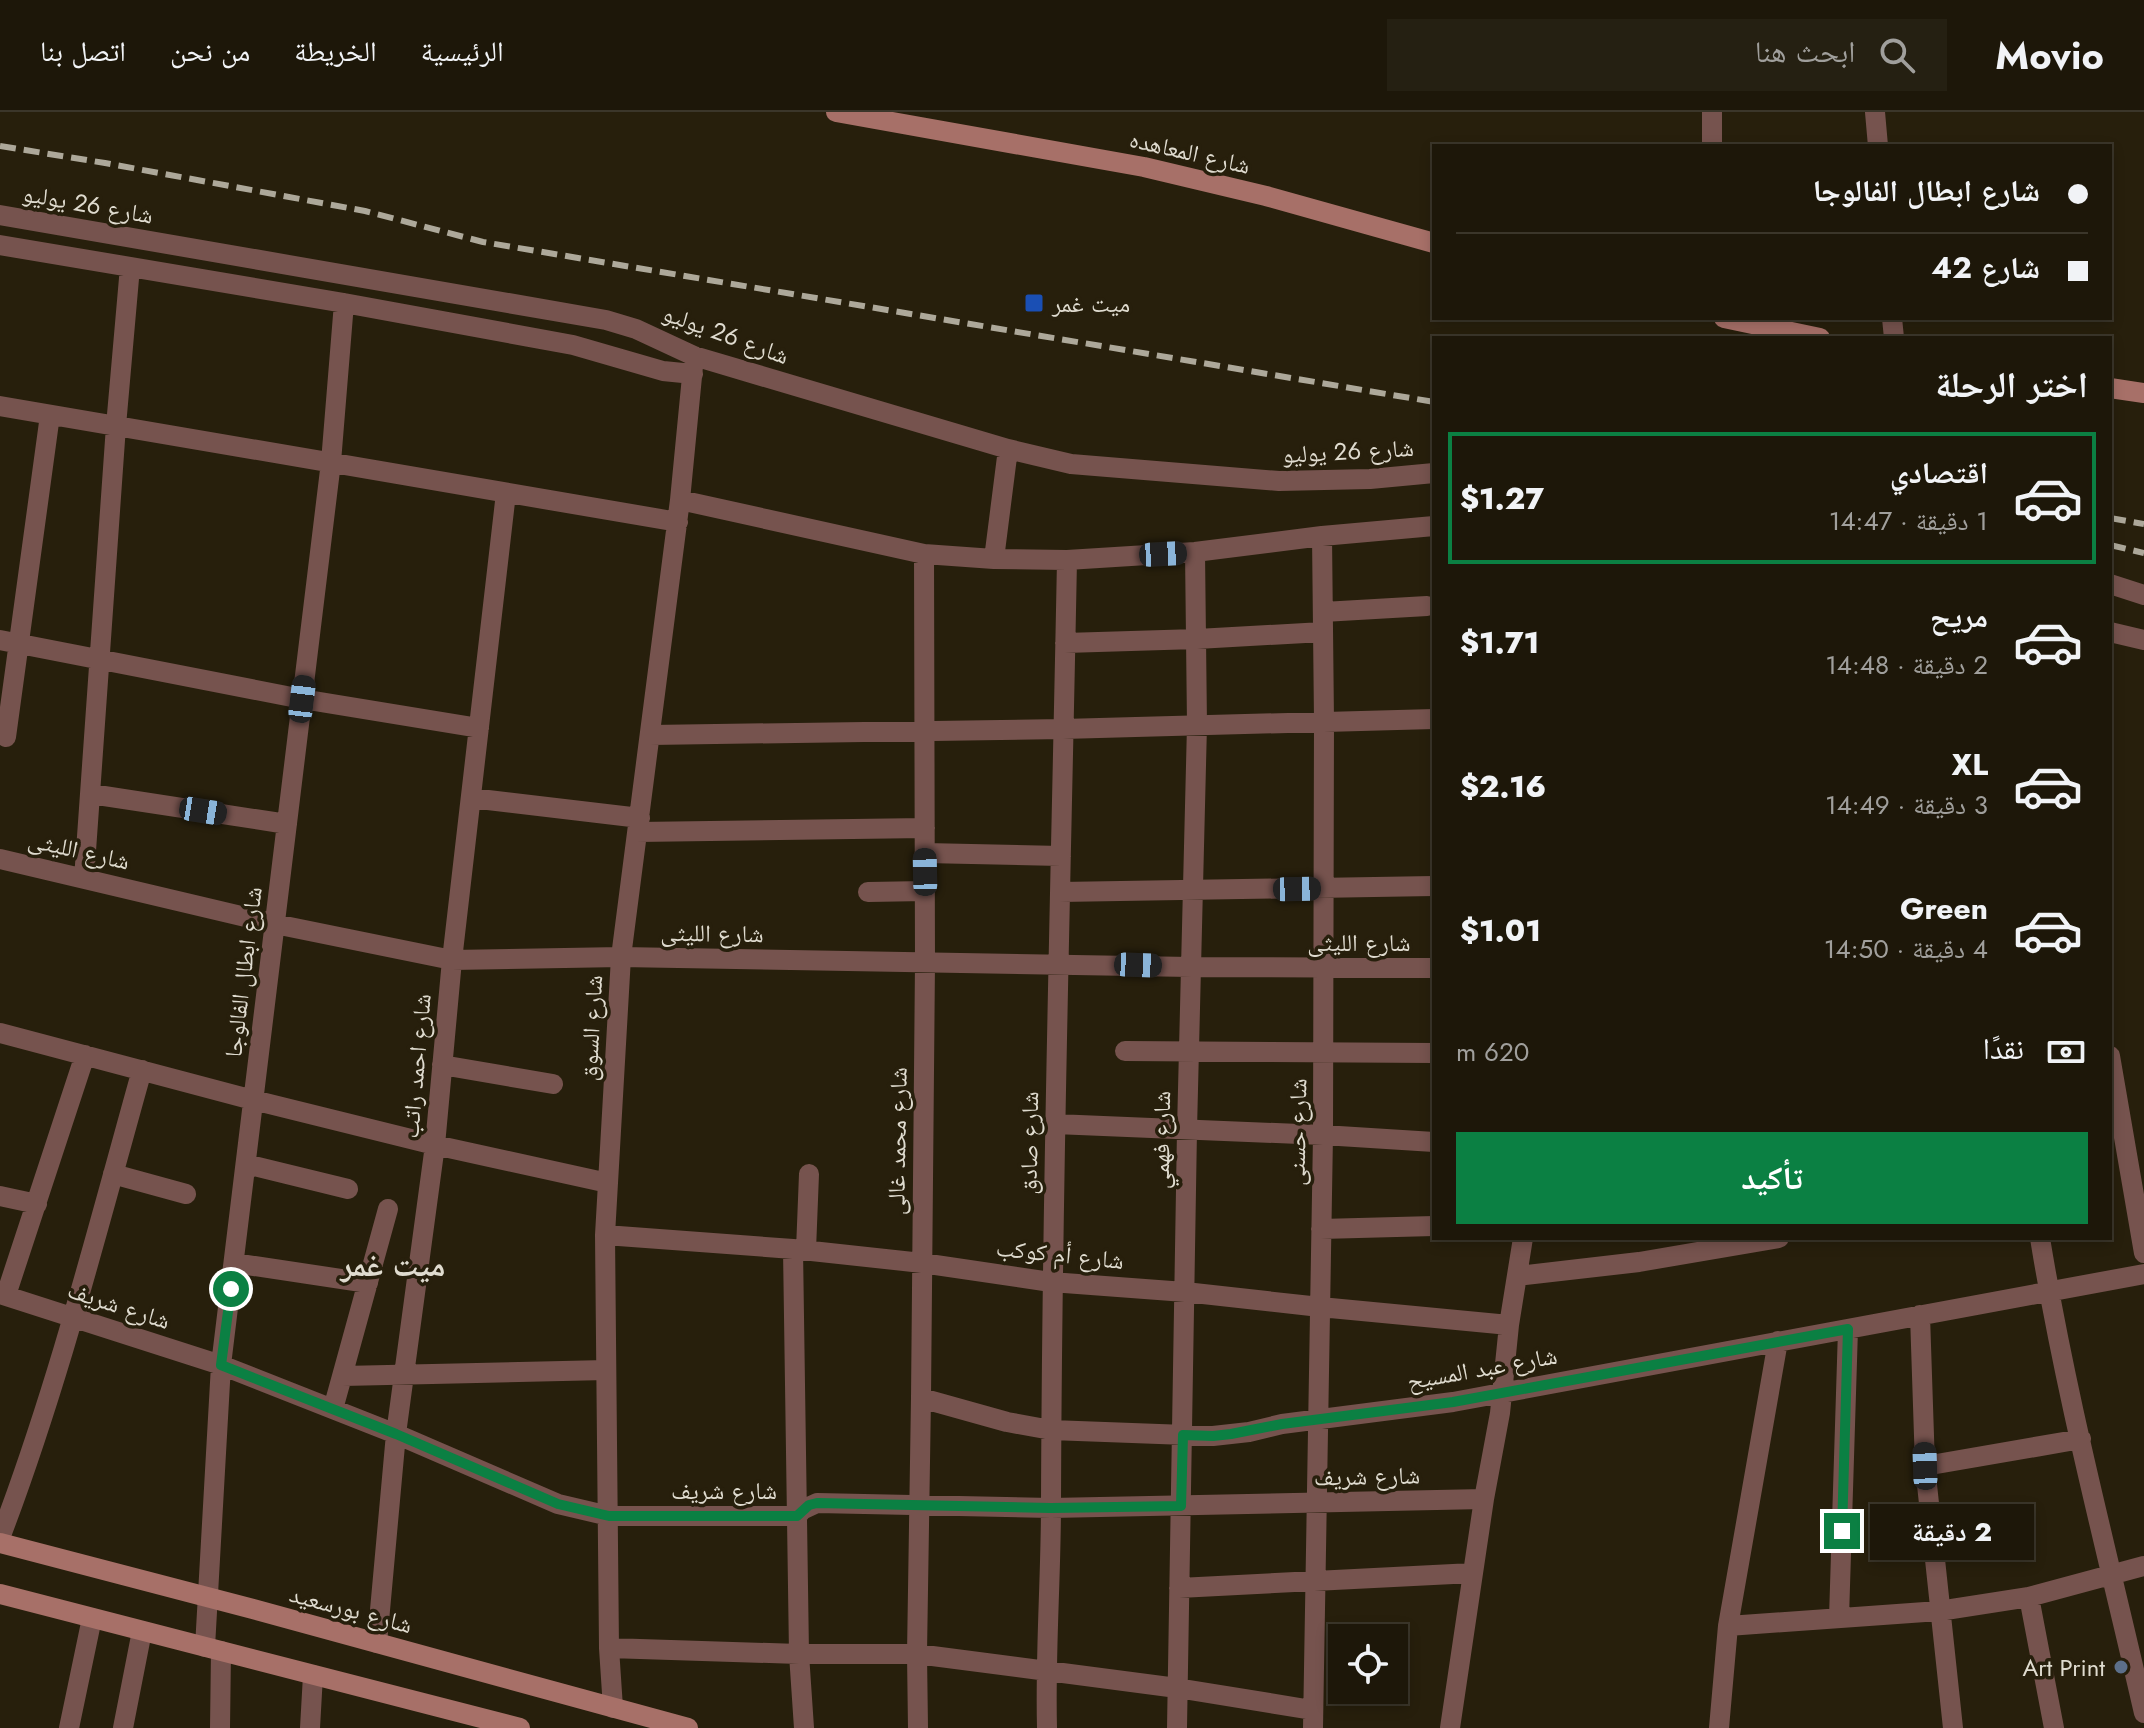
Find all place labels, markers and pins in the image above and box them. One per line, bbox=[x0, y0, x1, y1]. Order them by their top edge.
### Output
place label: ميت غمر bbox=[1051, 286, 1130, 321]
marker: ميت غمر bbox=[1023, 292, 1045, 314]
place label: Art Print bbox=[2022, 1650, 2105, 1685]
marker: Art Print bbox=[2112, 1658, 2130, 1676]

